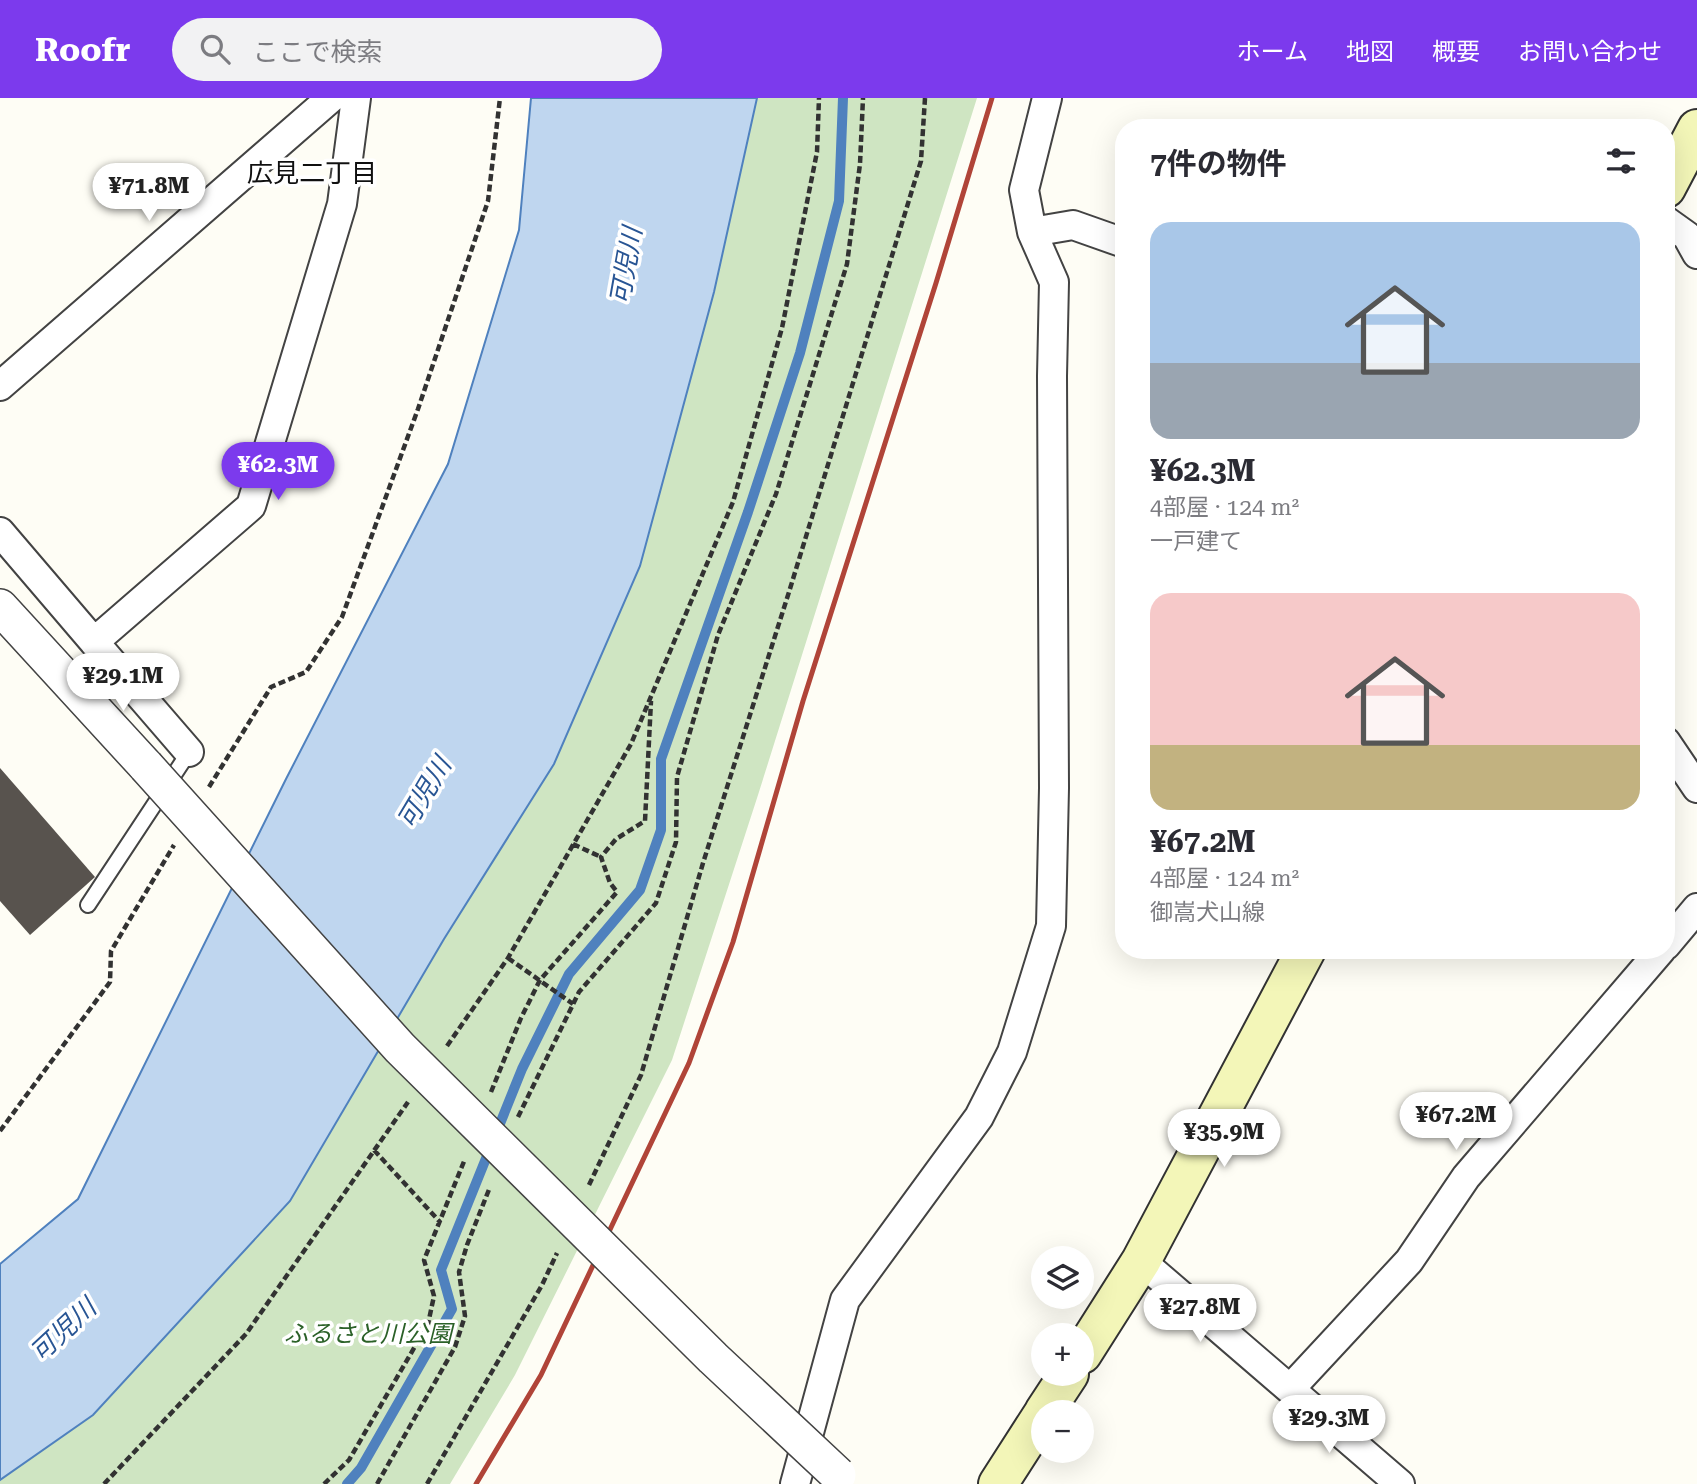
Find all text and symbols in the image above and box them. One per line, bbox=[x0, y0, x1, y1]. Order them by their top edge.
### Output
search box bbox=[172, 18, 662, 81]
text: Roofr bbox=[35, 30, 130, 69]
icon: search bbox=[196, 30, 234, 68]
text: ここで検索 bbox=[252, 37, 382, 67]
text: ホーム bbox=[1237, 38, 1308, 66]
text: 地図 bbox=[1346, 38, 1394, 66]
text: 概要 bbox=[1432, 38, 1480, 66]
text: お問い合わせ bbox=[1518, 38, 1662, 66]
icon: filters bbox=[1602, 142, 1640, 180]
text: 7件の物件 bbox=[1150, 146, 1287, 181]
district label: 広見二丁目 bbox=[247, 158, 377, 188]
pin: ¥71.8M bbox=[92, 164, 206, 223]
text: ¥71.8M bbox=[109, 172, 189, 199]
water label: 可児川 bbox=[604, 222, 648, 307]
icon: home bbox=[1332, 267, 1458, 393]
pin: ¥62.3M bbox=[221, 442, 335, 502]
text: ¥62.3M bbox=[238, 451, 318, 478]
text: ¥62.3M bbox=[1150, 453, 1256, 488]
text: 4部屋 · 124 m² bbox=[1150, 494, 1299, 521]
text: 一戸建て bbox=[1150, 528, 1242, 555]
icon: home bbox=[1332, 638, 1458, 764]
pin: ¥29.1M bbox=[66, 654, 180, 713]
text: ¥29.1M bbox=[83, 662, 163, 689]
water label: 可児川 bbox=[391, 749, 458, 834]
text: ¥67.2M bbox=[1150, 824, 1256, 859]
text: 4部屋 · 124 m² bbox=[1150, 865, 1299, 892]
text: 御嵩犬山線 bbox=[1150, 899, 1265, 926]
pin: ¥67.2M bbox=[1399, 1093, 1513, 1152]
text: ¥67.2M bbox=[1416, 1101, 1496, 1128]
pin: ¥35.9M bbox=[1167, 1110, 1281, 1169]
text: ¥35.9M bbox=[1184, 1118, 1264, 1145]
map controls bbox=[1031, 1246, 1094, 1463]
button: layers bbox=[1031, 1246, 1094, 1309]
pin: ¥27.8M bbox=[1143, 1284, 1257, 1344]
water label: 可児川 bbox=[24, 1290, 104, 1368]
text: ¥27.8M bbox=[1160, 1293, 1240, 1320]
park label: ふるさと川公園 bbox=[284, 1320, 455, 1348]
button: + bbox=[1031, 1323, 1094, 1386]
pin: ¥29.3M bbox=[1272, 1396, 1386, 1455]
button: − bbox=[1031, 1400, 1094, 1463]
text: ¥29.3M bbox=[1289, 1404, 1369, 1431]

